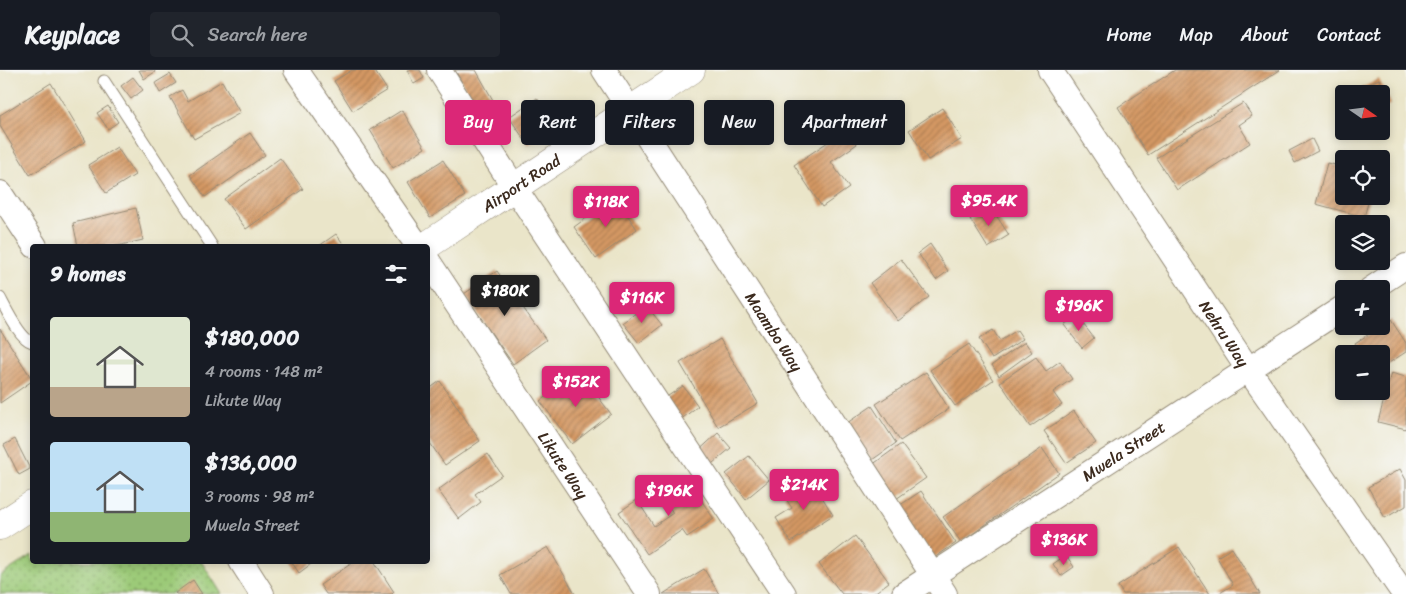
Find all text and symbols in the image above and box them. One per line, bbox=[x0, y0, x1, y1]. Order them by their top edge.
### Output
search box bbox=[150, 12, 500, 57]
text: Keyplace bbox=[25, 14, 120, 56]
text: Search here bbox=[208, 18, 308, 51]
text: Home bbox=[1107, 19, 1152, 51]
text: Map bbox=[1180, 19, 1213, 51]
text: About bbox=[1241, 19, 1289, 51]
text: Contact bbox=[1317, 19, 1381, 51]
icon: search bbox=[168, 21, 196, 49]
north arrow bbox=[1335, 85, 1390, 140]
map controls bbox=[1335, 85, 1390, 400]
chip: Buy bbox=[445, 100, 511, 145]
chip: Rent bbox=[521, 100, 595, 145]
chip: Filters bbox=[605, 100, 694, 145]
chip: New bbox=[704, 100, 774, 145]
chip: Apartment bbox=[784, 100, 905, 145]
street label: Airport Road bbox=[475, 145, 568, 220]
button: locate bbox=[1335, 150, 1390, 205]
pin: $95.4K bbox=[948, 184, 1030, 227]
pin: $118K bbox=[571, 186, 641, 228]
text: $95.4K bbox=[962, 186, 1016, 215]
text: $118K bbox=[584, 187, 628, 216]
button: layers bbox=[1335, 215, 1390, 270]
text: 9 homes bbox=[50, 255, 126, 293]
icon: filters bbox=[382, 260, 410, 288]
pin: $180K bbox=[470, 274, 540, 317]
text: $180K bbox=[481, 276, 529, 305]
button: + bbox=[1335, 280, 1390, 335]
pin: $116K bbox=[607, 282, 677, 324]
text: $116K bbox=[620, 283, 664, 312]
street label: Maambo Way bbox=[737, 286, 811, 378]
pin: $196K bbox=[1044, 290, 1114, 332]
text: $196K bbox=[1056, 291, 1102, 320]
street label: Nehru Way bbox=[1191, 294, 1258, 374]
text: $180,000 bbox=[205, 319, 300, 357]
icon: home bbox=[90, 337, 150, 397]
button: − bbox=[1335, 345, 1390, 400]
text: 4 rooms · 148 m² bbox=[205, 357, 323, 386]
pin: $152K bbox=[541, 366, 611, 408]
text: $152K bbox=[553, 367, 599, 396]
text: Likute Way bbox=[205, 386, 281, 415]
street label: Mwela Street bbox=[1076, 413, 1171, 489]
street label: Likute Way bbox=[530, 425, 597, 506]
text: $136,000 bbox=[205, 444, 297, 482]
icon: home bbox=[90, 462, 150, 522]
pin: $214K bbox=[769, 468, 839, 511]
text: $214K bbox=[781, 470, 827, 499]
pin: $196K bbox=[634, 474, 704, 517]
text: $196K bbox=[646, 476, 692, 505]
text: 3 rooms · 98 m² bbox=[205, 482, 314, 511]
text: Mwela Street bbox=[205, 511, 300, 540]
pin: $136K bbox=[1029, 524, 1099, 566]
text: $136K bbox=[1041, 525, 1087, 554]

